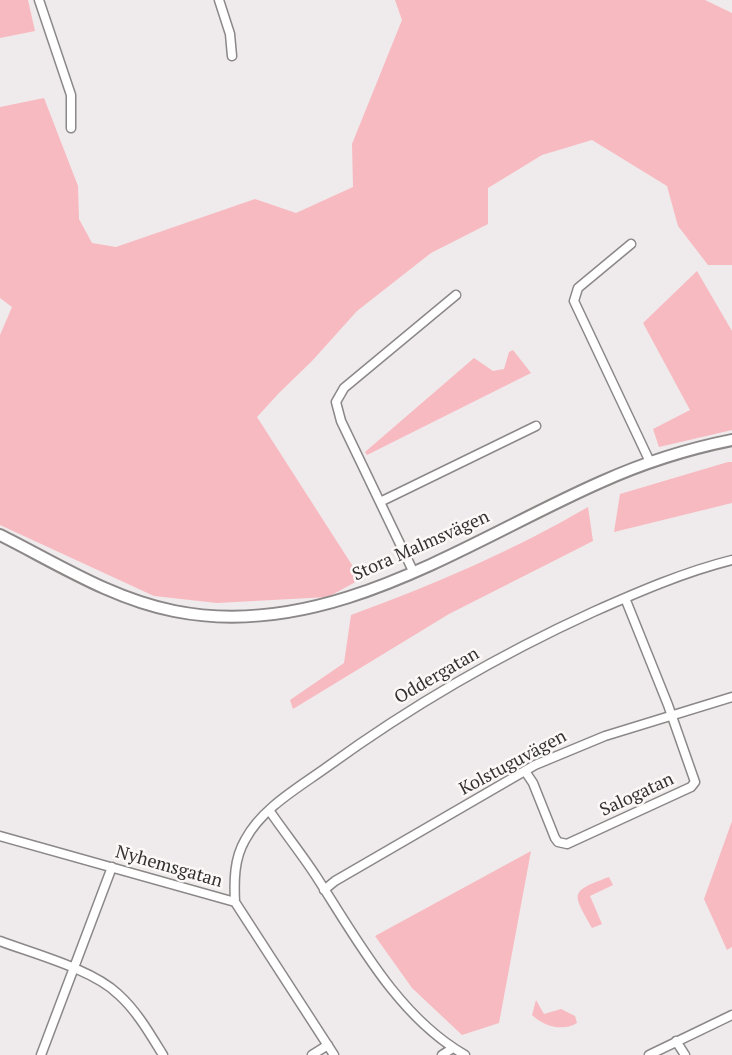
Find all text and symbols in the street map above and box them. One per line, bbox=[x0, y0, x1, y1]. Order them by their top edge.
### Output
street label: Stora Malmsvägen bbox=[349, 506, 493, 586]
street label: Oddergatan bbox=[391, 643, 483, 709]
street label: Kolstuguvägen bbox=[456, 726, 570, 800]
street label: Salogatan bbox=[597, 768, 677, 822]
street label: Nyhemsgatan bbox=[113, 841, 225, 893]

